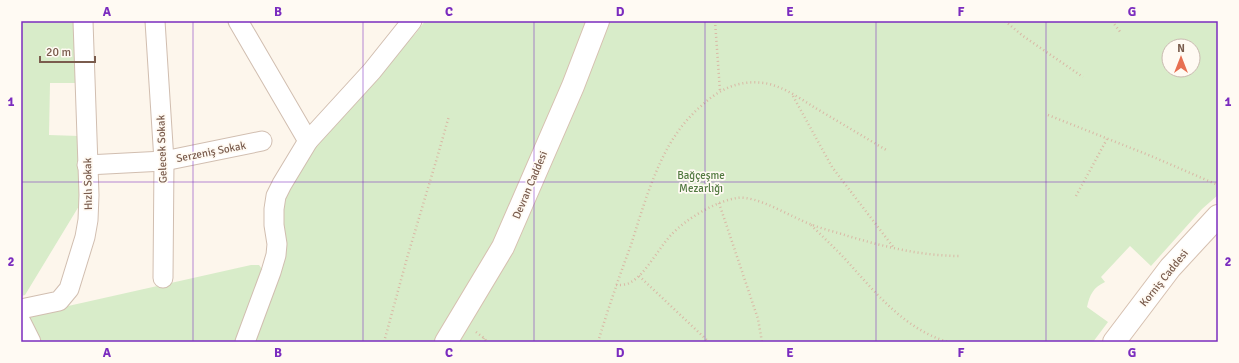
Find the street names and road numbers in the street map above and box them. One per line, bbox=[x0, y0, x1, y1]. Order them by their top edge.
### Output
street label: Gelecek Sokak bbox=[154, 114, 170, 183]
street label: Serzeniş Sokak bbox=[175, 139, 247, 165]
street label: Devran Caddesi bbox=[510, 149, 550, 221]
street label: Hızlı Sokak bbox=[81, 157, 95, 210]
street label: Korniş Caddesi bbox=[1137, 247, 1191, 309]

